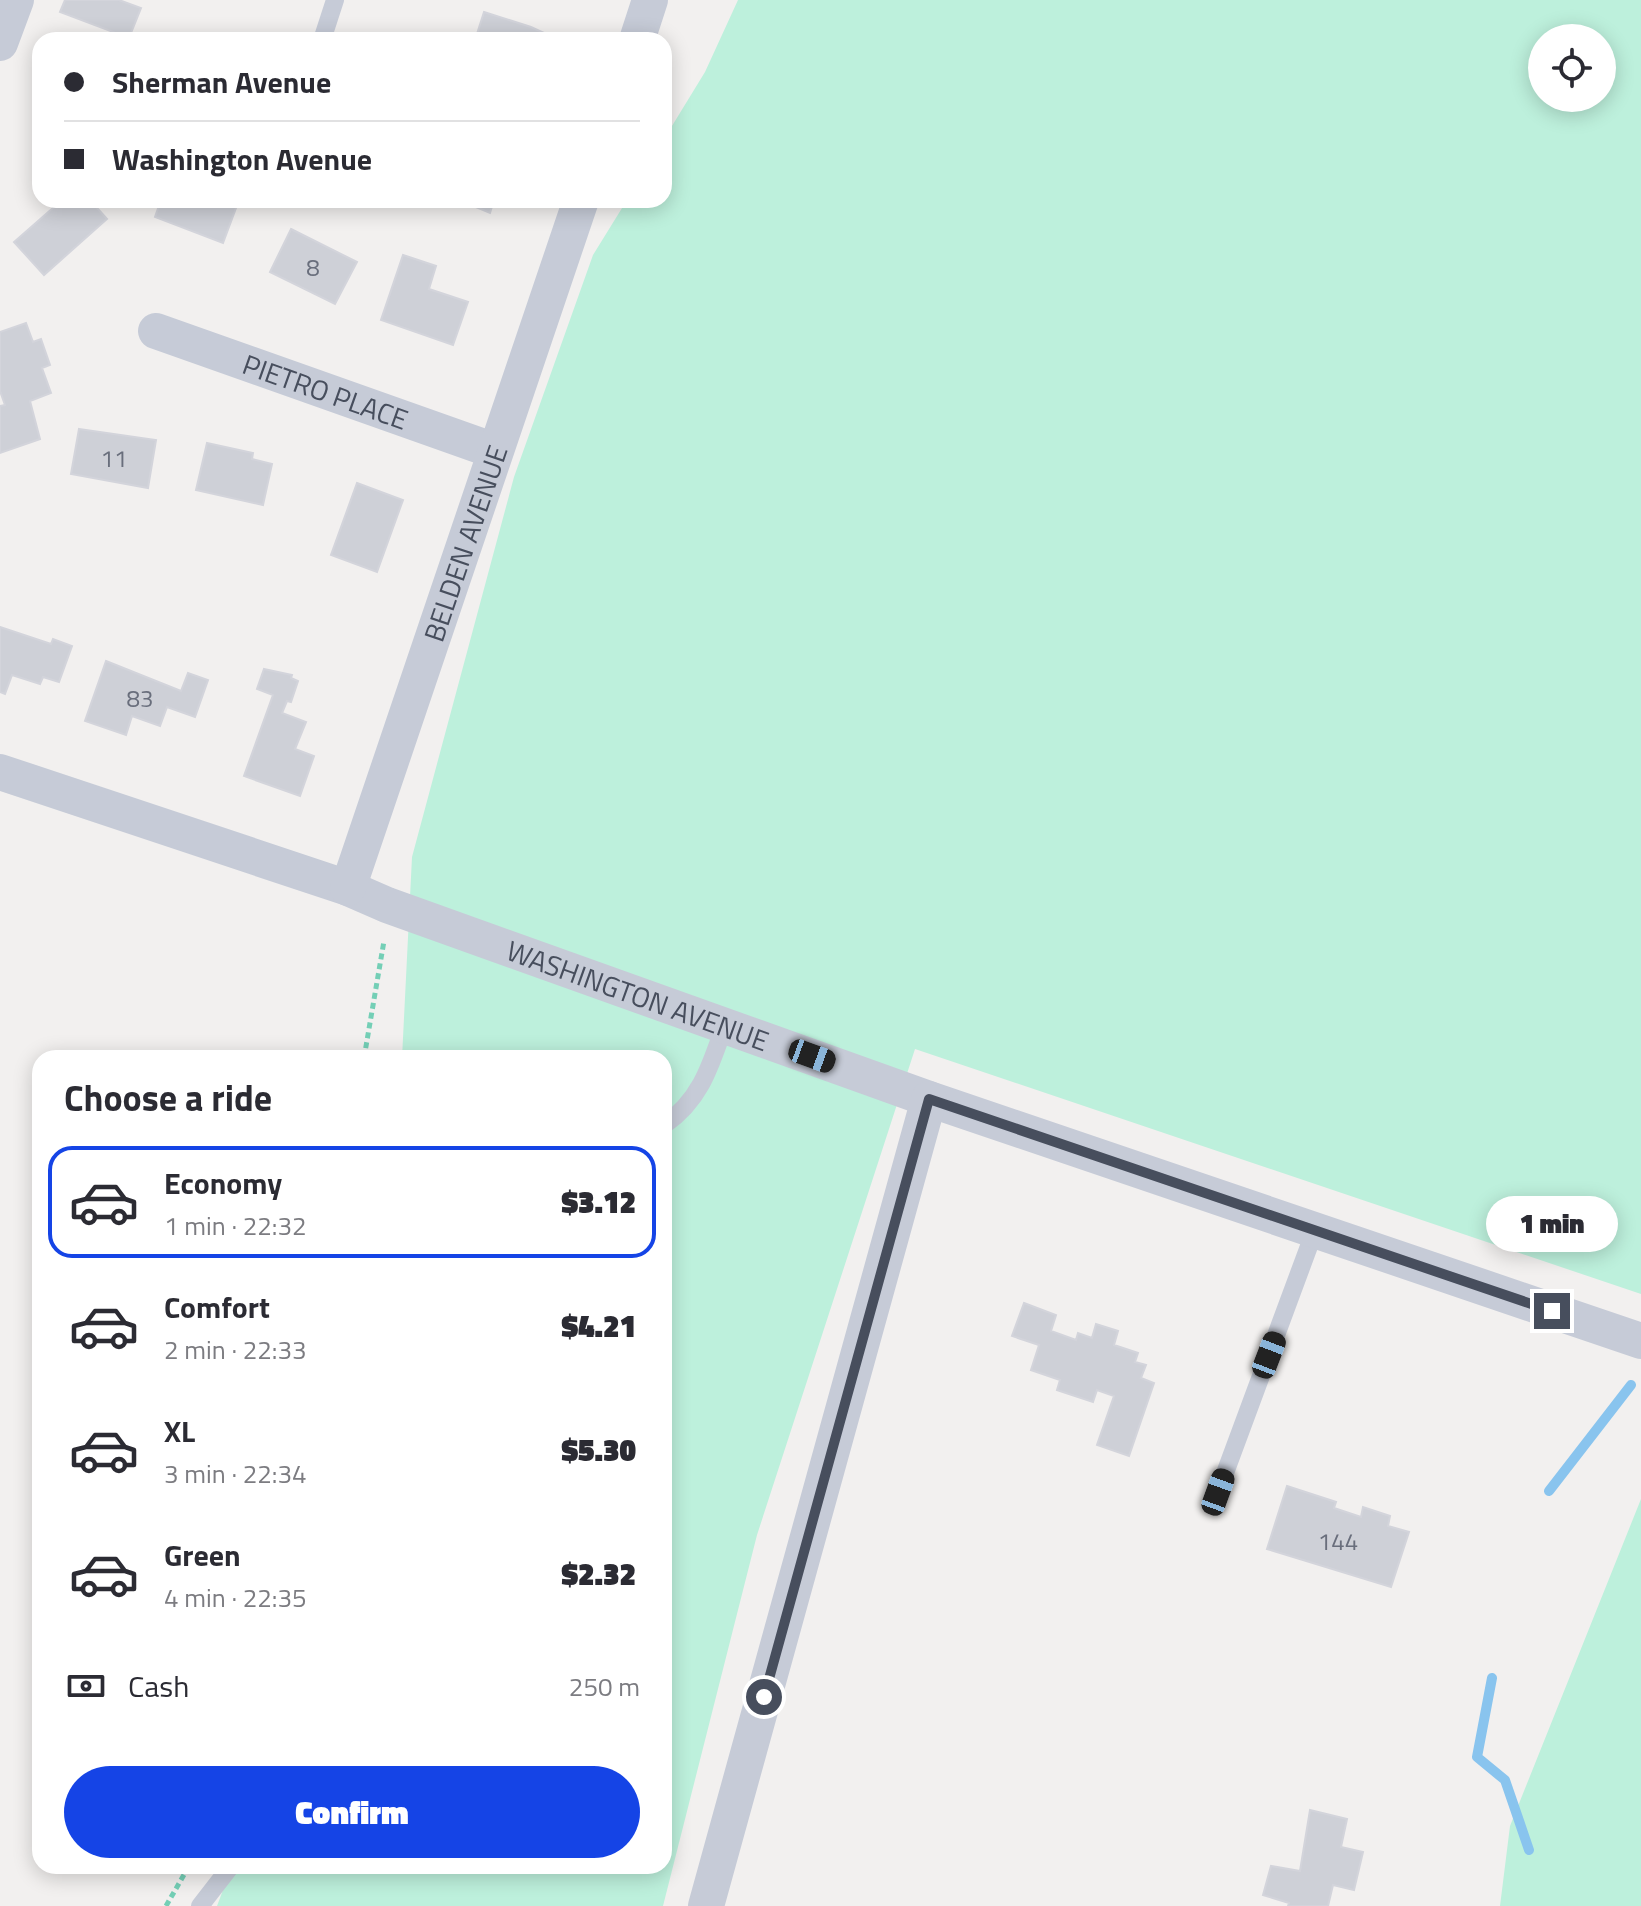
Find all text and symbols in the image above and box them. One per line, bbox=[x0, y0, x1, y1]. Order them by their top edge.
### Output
map controls bbox=[1528, 24, 1616, 112]
button: locate bbox=[1528, 24, 1616, 112]
text: Sherman Avenue bbox=[112, 59, 331, 105]
text: Washington Avenue bbox=[112, 136, 372, 182]
house number: 8 bbox=[306, 249, 320, 285]
street label: PIETRO PLACE bbox=[237, 342, 414, 440]
street label: BELDEN AVENUE bbox=[412, 439, 518, 647]
house number: 11 bbox=[101, 440, 127, 476]
house number: 83 bbox=[127, 680, 153, 716]
street label: WASHINGTON AVENUE bbox=[501, 928, 775, 1062]
car bbox=[785, 1037, 839, 1075]
text: Choose a ride bbox=[64, 1070, 272, 1125]
text: Economy bbox=[164, 1160, 282, 1206]
icon: car bbox=[68, 1166, 140, 1238]
text: $3.12 bbox=[562, 1179, 636, 1225]
callout: 1 min bbox=[1486, 1195, 1618, 1251]
text: 1 min bbox=[1520, 1204, 1584, 1243]
text: 1 min · 22:32 bbox=[164, 1206, 307, 1245]
text: Comfort bbox=[164, 1284, 270, 1330]
icon: car bbox=[68, 1290, 140, 1362]
route end bbox=[1534, 1293, 1570, 1329]
text: $4.21 bbox=[562, 1303, 636, 1349]
car bbox=[1249, 1328, 1289, 1382]
text: 2 min · 22:33 bbox=[164, 1330, 307, 1369]
text: XL bbox=[164, 1408, 195, 1454]
icon: car bbox=[68, 1414, 140, 1486]
text: $5.30 bbox=[562, 1427, 636, 1473]
text: 3 min · 22:34 bbox=[164, 1454, 307, 1493]
car bbox=[1199, 1465, 1237, 1519]
house number: 144 bbox=[1318, 1523, 1358, 1559]
text: Green bbox=[164, 1532, 241, 1578]
icon: car bbox=[68, 1538, 140, 1610]
text: $2.32 bbox=[562, 1551, 636, 1597]
text: 4 min · 22:35 bbox=[164, 1578, 307, 1617]
text: Cash bbox=[128, 1663, 189, 1709]
icon: cash bbox=[64, 1664, 108, 1708]
text: 250 m bbox=[569, 1667, 640, 1706]
route start bbox=[746, 1679, 782, 1715]
button: Confirm bbox=[64, 1766, 640, 1858]

